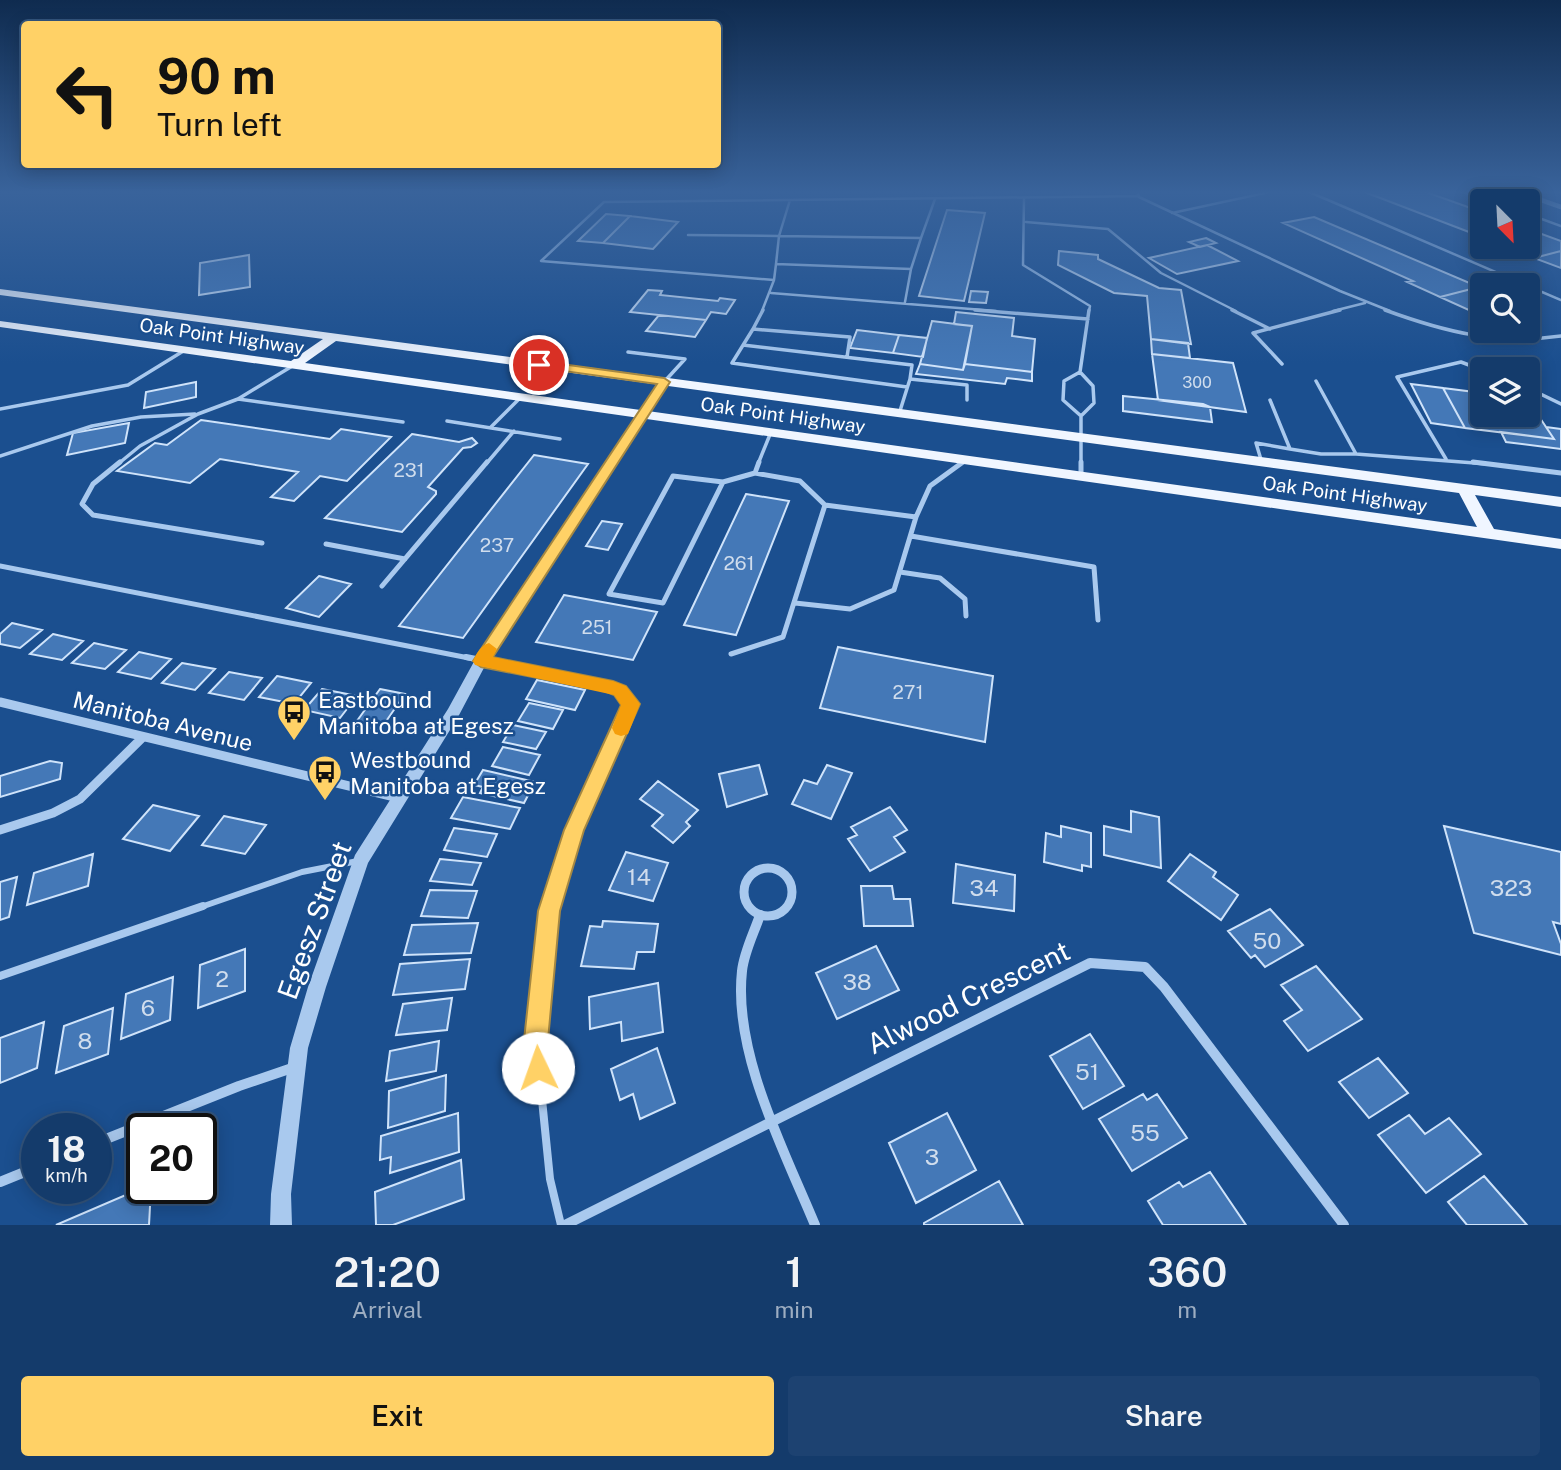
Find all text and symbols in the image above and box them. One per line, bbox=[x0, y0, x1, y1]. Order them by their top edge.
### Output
text: 90 m bbox=[157, 47, 276, 105]
icon: left bbox=[42, 49, 133, 140]
text: Turn left bbox=[157, 106, 282, 143]
north arrow bbox=[1470, 189, 1540, 259]
map controls bbox=[1470, 189, 1540, 427]
button: search bbox=[1470, 273, 1540, 343]
street label: Oak Point Highway bbox=[138, 314, 306, 358]
pin bbox=[509, 335, 569, 395]
icon: arrive bbox=[520, 346, 558, 384]
button: layers bbox=[1470, 357, 1540, 427]
house number: 300 bbox=[1182, 373, 1212, 392]
street label: Oak Point Highway bbox=[699, 393, 867, 437]
house number: 231 bbox=[393, 459, 425, 481]
street label: Oak Point Highway bbox=[1261, 472, 1429, 516]
house number: 237 bbox=[480, 534, 514, 556]
house number: 261 bbox=[724, 552, 754, 574]
house number: 251 bbox=[581, 616, 613, 638]
house number: 271 bbox=[893, 681, 923, 703]
street label: Manitoba Avenue bbox=[70, 686, 256, 756]
place label: Eastbound Manitoba at Egesz bbox=[318, 686, 514, 739]
bus stop icon: Eastbound Manitoba at Egesz bbox=[275, 693, 313, 742]
place label: Westbound Manitoba at Egesz bbox=[350, 746, 546, 799]
bus stop icon: Westbound Manitoba at Egesz bbox=[306, 753, 344, 802]
street label: Egesz Street bbox=[270, 836, 358, 1004]
house number: 14 bbox=[627, 863, 651, 890]
house number: 34 bbox=[970, 874, 998, 901]
house number: 323 bbox=[1490, 874, 1532, 901]
house number: 50 bbox=[1253, 927, 1281, 954]
street label: Alwood Crescent bbox=[861, 934, 1075, 1060]
house number: 2 bbox=[215, 965, 229, 992]
house number: 38 bbox=[842, 968, 872, 995]
house number: 6 bbox=[141, 994, 155, 1021]
house number: 8 bbox=[78, 1027, 92, 1054]
position arrow bbox=[501, 1031, 575, 1105]
house number: 51 bbox=[1075, 1058, 1099, 1085]
speed limit sign: 20 bbox=[126, 1113, 217, 1204]
house number: 55 bbox=[1130, 1119, 1160, 1146]
text: 18 bbox=[47, 1129, 86, 1170]
house number: 3 bbox=[925, 1143, 939, 1170]
text: km/h bbox=[45, 1165, 88, 1186]
text: 21:20 bbox=[334, 1247, 441, 1296]
text: 1 bbox=[785, 1247, 803, 1296]
text: 360 bbox=[1147, 1247, 1227, 1296]
text: Arrival bbox=[352, 1296, 423, 1323]
text: min bbox=[774, 1296, 813, 1323]
text: m bbox=[1177, 1296, 1197, 1323]
button: Exit bbox=[21, 1376, 774, 1456]
button: Share bbox=[788, 1376, 1540, 1456]

